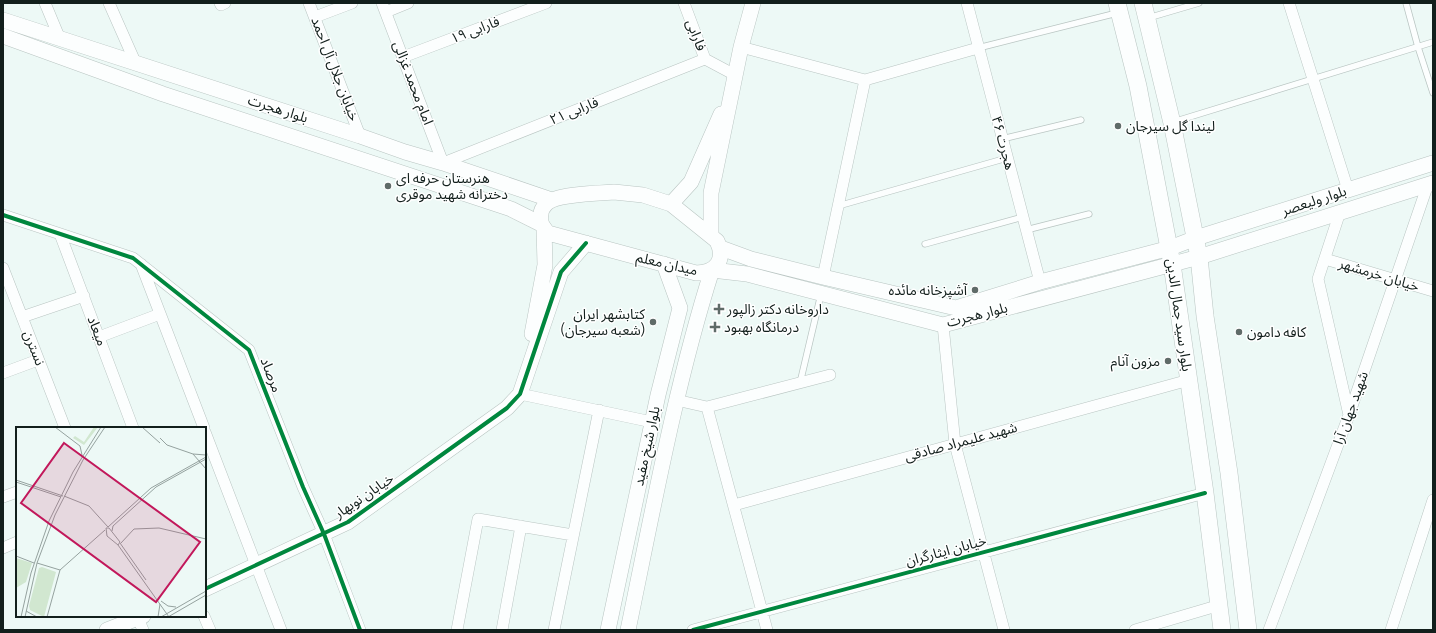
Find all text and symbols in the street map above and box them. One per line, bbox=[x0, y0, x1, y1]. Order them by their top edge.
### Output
street label: فارابی ۱۹ bbox=[448, 13, 502, 47]
street label: خیابان جلال آل احمد bbox=[307, 15, 363, 123]
street label: فارابی bbox=[682, 17, 710, 53]
street label: امام محمد غزالی bbox=[387, 39, 437, 128]
street label: بلوار هجرت bbox=[246, 91, 310, 127]
street label: فارابی ۲۱ bbox=[547, 93, 601, 129]
street label: هجرت ۴۶ bbox=[988, 114, 1018, 172]
place label: لیندا گل سیرجان bbox=[1126, 118, 1215, 135]
marker: لیندا گل سیرجان bbox=[1113, 121, 1123, 131]
place label: هنرستان حرفه ای دخترانه شهید موقری bbox=[396, 170, 508, 203]
marker: هنرستان حرفه ای دخترانه شهید موقری bbox=[383, 181, 393, 191]
street label: بلوار ولیعصر bbox=[1279, 182, 1349, 220]
street label: میدان معلم bbox=[634, 249, 699, 281]
street label: خیابان خرمشهر bbox=[1336, 254, 1421, 295]
street label: بلوار سید جمال الدین bbox=[1163, 257, 1195, 373]
place label: آشپزخانه مائده bbox=[889, 282, 968, 300]
marker: آشپزخانه مائده bbox=[970, 285, 980, 295]
street label: بلوار هجرت bbox=[945, 299, 1009, 331]
place label: داروخانه دکتر زالپور bbox=[726, 301, 829, 319]
marker: داروخانه دکتر زالپور bbox=[714, 304, 724, 314]
place label: کتابشهر ایران (شعبه سیرجان) bbox=[561, 306, 645, 339]
street label: میعاد bbox=[84, 314, 110, 348]
marker: کتابشهر ایران (شعبه سیرجان) bbox=[648, 317, 658, 327]
place label: درمانگاه بهبود bbox=[724, 319, 799, 336]
marker: درمانگاه بهبود bbox=[709, 321, 721, 333]
place label: کافه دامون bbox=[1247, 324, 1306, 341]
marker: کافه دامون bbox=[1234, 327, 1244, 337]
street label: نسترن bbox=[20, 328, 48, 368]
place label: مزون آنام bbox=[1111, 353, 1160, 372]
street label: مرصاد bbox=[257, 355, 285, 395]
marker: مزون آنام bbox=[1163, 356, 1173, 366]
street label: شهید جهان آرا bbox=[1330, 369, 1372, 447]
street label: بلوار شیخ مفید bbox=[630, 404, 666, 488]
street label: شهید علیمراد صادقی bbox=[903, 419, 1019, 465]
inset map bbox=[16, 427, 206, 617]
street label: خیابان نوبهار bbox=[330, 470, 397, 523]
street label: خیابان ایثارگران bbox=[904, 532, 988, 570]

